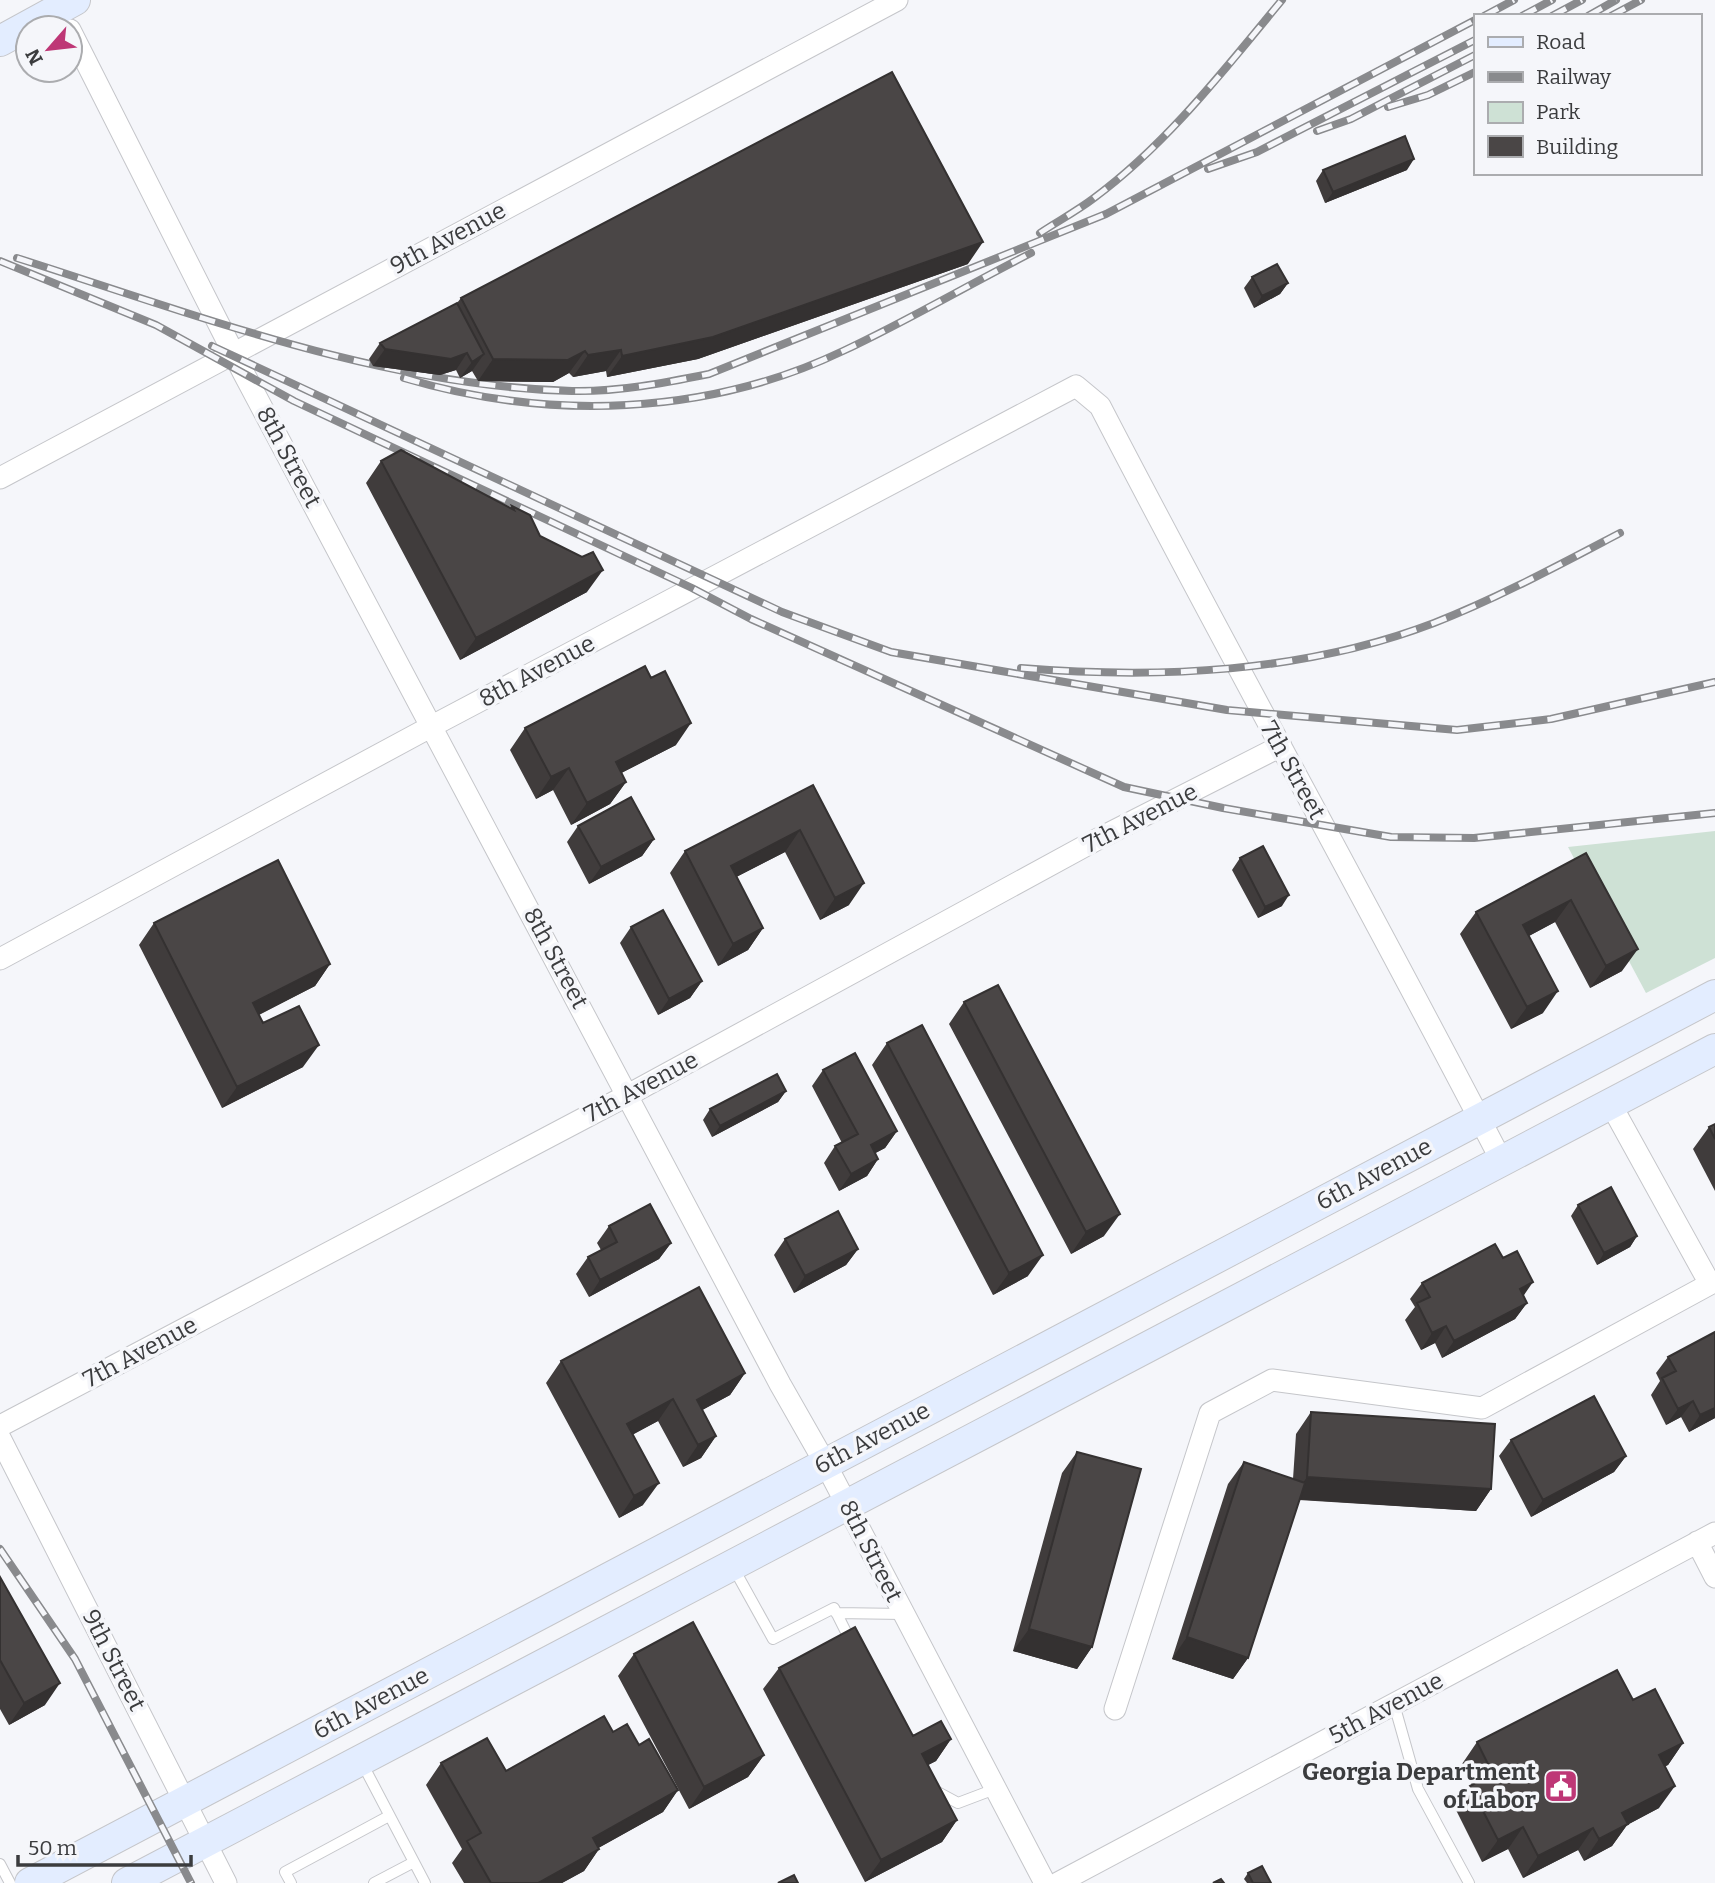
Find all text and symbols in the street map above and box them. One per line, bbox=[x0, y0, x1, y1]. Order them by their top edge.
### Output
north arrow bbox=[14, 14, 84, 84]
legend bbox=[1474, 14, 1701, 175]
text: Road bbox=[1536, 29, 1585, 55]
text: N bbox=[21, 45, 48, 69]
text: Railway bbox=[1536, 64, 1612, 90]
text: Park bbox=[1536, 99, 1580, 125]
text: Building bbox=[1536, 134, 1619, 160]
street label: 9th Avenue bbox=[386, 196, 510, 280]
street label: 8th Street bbox=[251, 402, 327, 512]
street label: 8th Avenue bbox=[474, 629, 600, 713]
street label: 7th Street bbox=[1255, 716, 1332, 824]
street label: 7th Avenue bbox=[1078, 777, 1202, 859]
street label: 8th Street bbox=[518, 903, 594, 1013]
street label: 7th Avenue bbox=[579, 1045, 703, 1129]
street label: 6th Avenue bbox=[1312, 1132, 1436, 1216]
street label: 7th Avenue bbox=[78, 1310, 202, 1394]
street label: 6th Avenue bbox=[810, 1396, 934, 1480]
street label: 8th Street bbox=[834, 1496, 909, 1607]
street label: 9th Street bbox=[77, 1605, 152, 1716]
street label: 6th Avenue bbox=[309, 1661, 433, 1745]
street label: 5th Avenue bbox=[1324, 1666, 1448, 1750]
place label: Georgia Department of Labor bbox=[1302, 1758, 1537, 1814]
public building icon: Georgia Department of Labor bbox=[1542, 1767, 1580, 1805]
scale bar bbox=[18, 1824, 191, 1868]
text: 50 m bbox=[28, 1835, 77, 1861]

